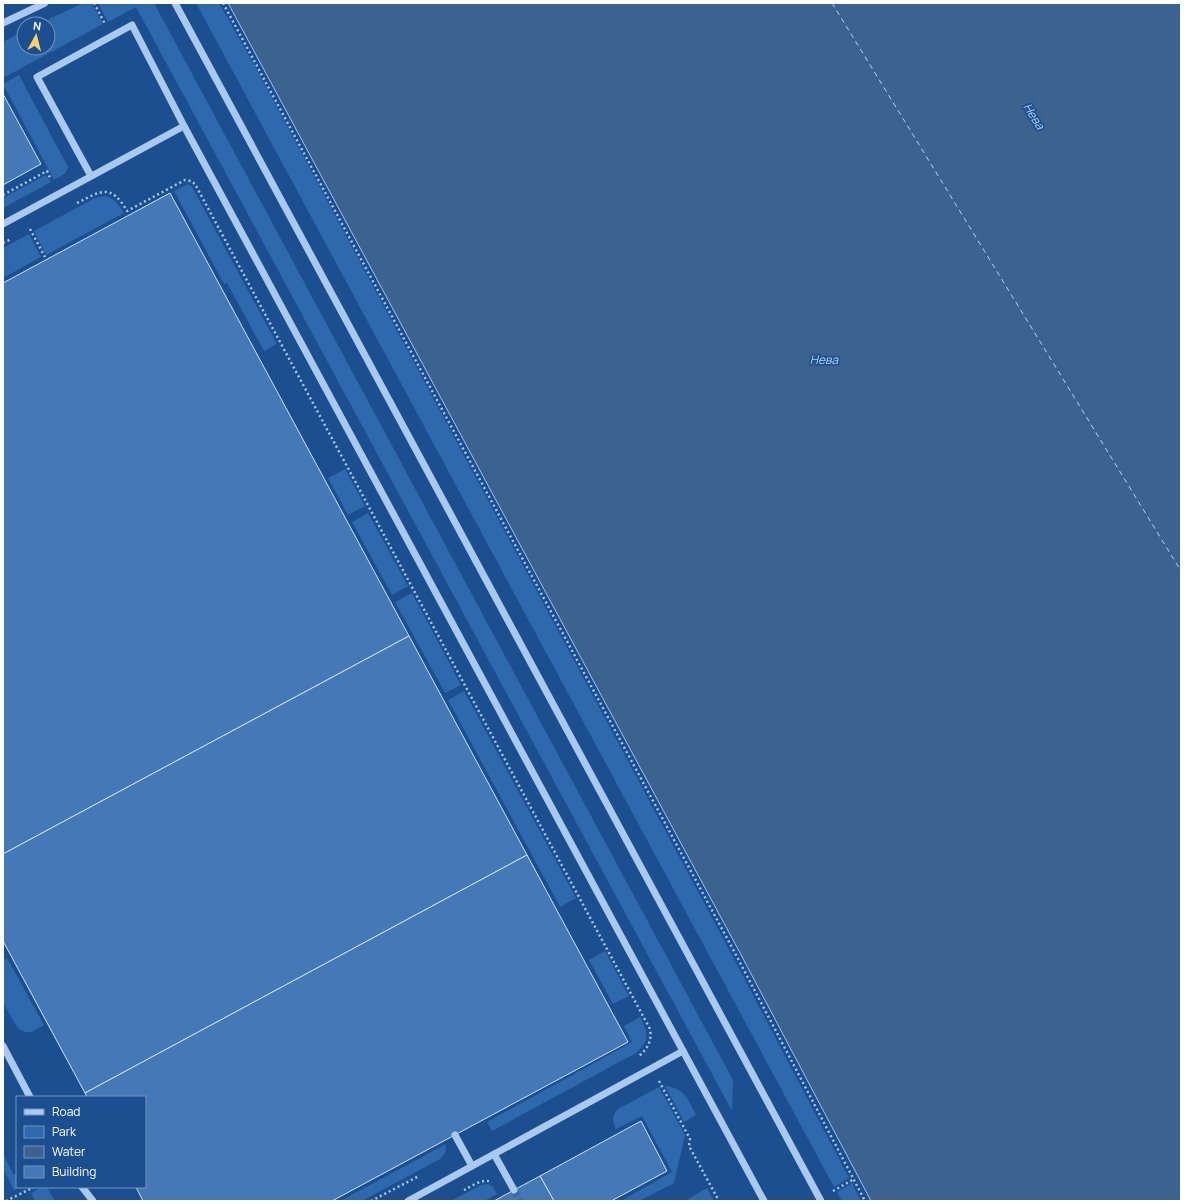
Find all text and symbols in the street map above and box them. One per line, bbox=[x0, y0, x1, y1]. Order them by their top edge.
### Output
north arrow bbox=[16, 16, 56, 56]
text: N bbox=[32, 18, 42, 34]
water label: Нева bbox=[1019, 99, 1049, 134]
water label: Нева bbox=[810, 351, 839, 368]
legend bbox=[16, 1096, 146, 1188]
text: Road bbox=[52, 1103, 80, 1120]
text: Park bbox=[52, 1123, 77, 1140]
text: Water bbox=[52, 1143, 86, 1160]
text: Building bbox=[52, 1163, 96, 1180]

